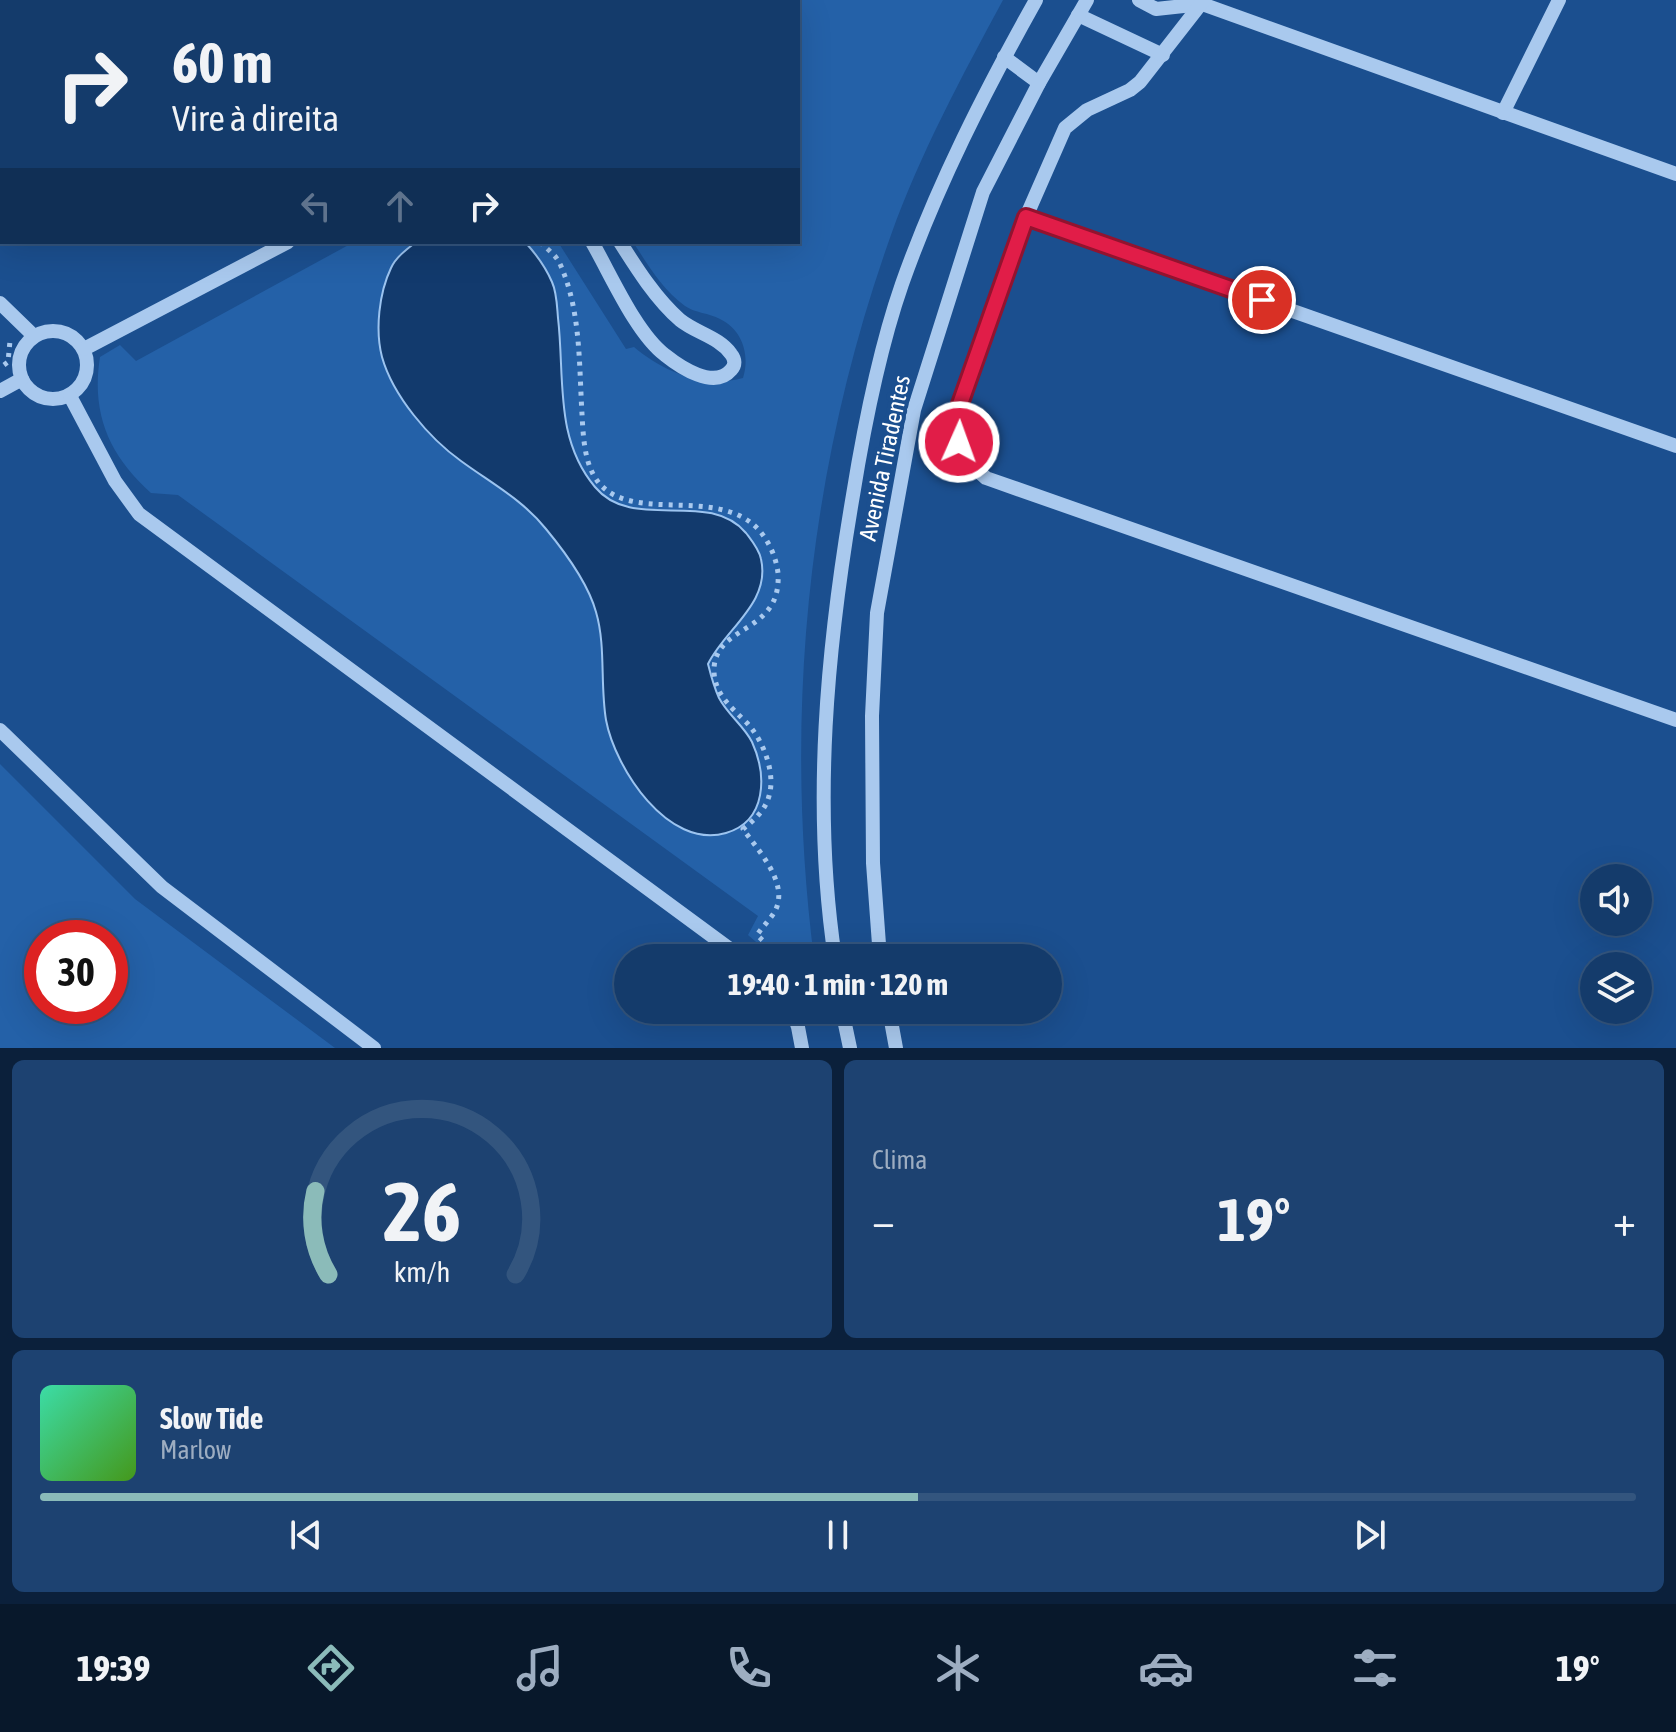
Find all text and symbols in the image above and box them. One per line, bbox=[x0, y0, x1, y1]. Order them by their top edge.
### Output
text: 60 m bbox=[172, 31, 273, 95]
icon: right bbox=[40, 32, 144, 136]
text: Vire à direita bbox=[172, 97, 339, 139]
icon: left bbox=[294, 184, 338, 228]
icon: ahead bbox=[378, 184, 422, 228]
icon: right bbox=[462, 184, 506, 228]
pin bbox=[1228, 266, 1296, 334]
icon: arrive bbox=[1240, 278, 1284, 322]
street label: Avenida Tiradentes bbox=[854, 373, 915, 543]
position arrow bbox=[917, 400, 1001, 484]
map controls bbox=[1580, 864, 1652, 1024]
button: sound bbox=[1580, 864, 1652, 936]
speed limit sign: 30 bbox=[24, 920, 128, 1024]
button: layers bbox=[1580, 952, 1652, 1024]
text: 19:40 · 1 min · 120 m bbox=[728, 967, 948, 1001]
text: Clima bbox=[872, 1145, 927, 1175]
text: 26 bbox=[383, 1163, 461, 1259]
text: 19° bbox=[1218, 1185, 1290, 1254]
text: − bbox=[872, 1195, 895, 1245]
text: + bbox=[1613, 1195, 1636, 1245]
text: km/h bbox=[394, 1255, 450, 1288]
text: Slow Tide bbox=[160, 1401, 263, 1435]
text: Marlow bbox=[160, 1435, 231, 1465]
icon: previous bbox=[284, 1513, 328, 1557]
icon: pause bbox=[816, 1513, 860, 1557]
icon: next bbox=[1348, 1513, 1392, 1557]
icon: directions bbox=[303, 1640, 359, 1696]
icon: music bbox=[512, 1640, 568, 1696]
icon: phone bbox=[721, 1640, 777, 1696]
icon: climate bbox=[930, 1640, 986, 1696]
icon: car bbox=[1138, 1640, 1194, 1696]
icon: filters bbox=[1347, 1640, 1403, 1696]
text: 19:39 bbox=[76, 1647, 150, 1689]
text: 19° bbox=[1556, 1647, 1600, 1689]

